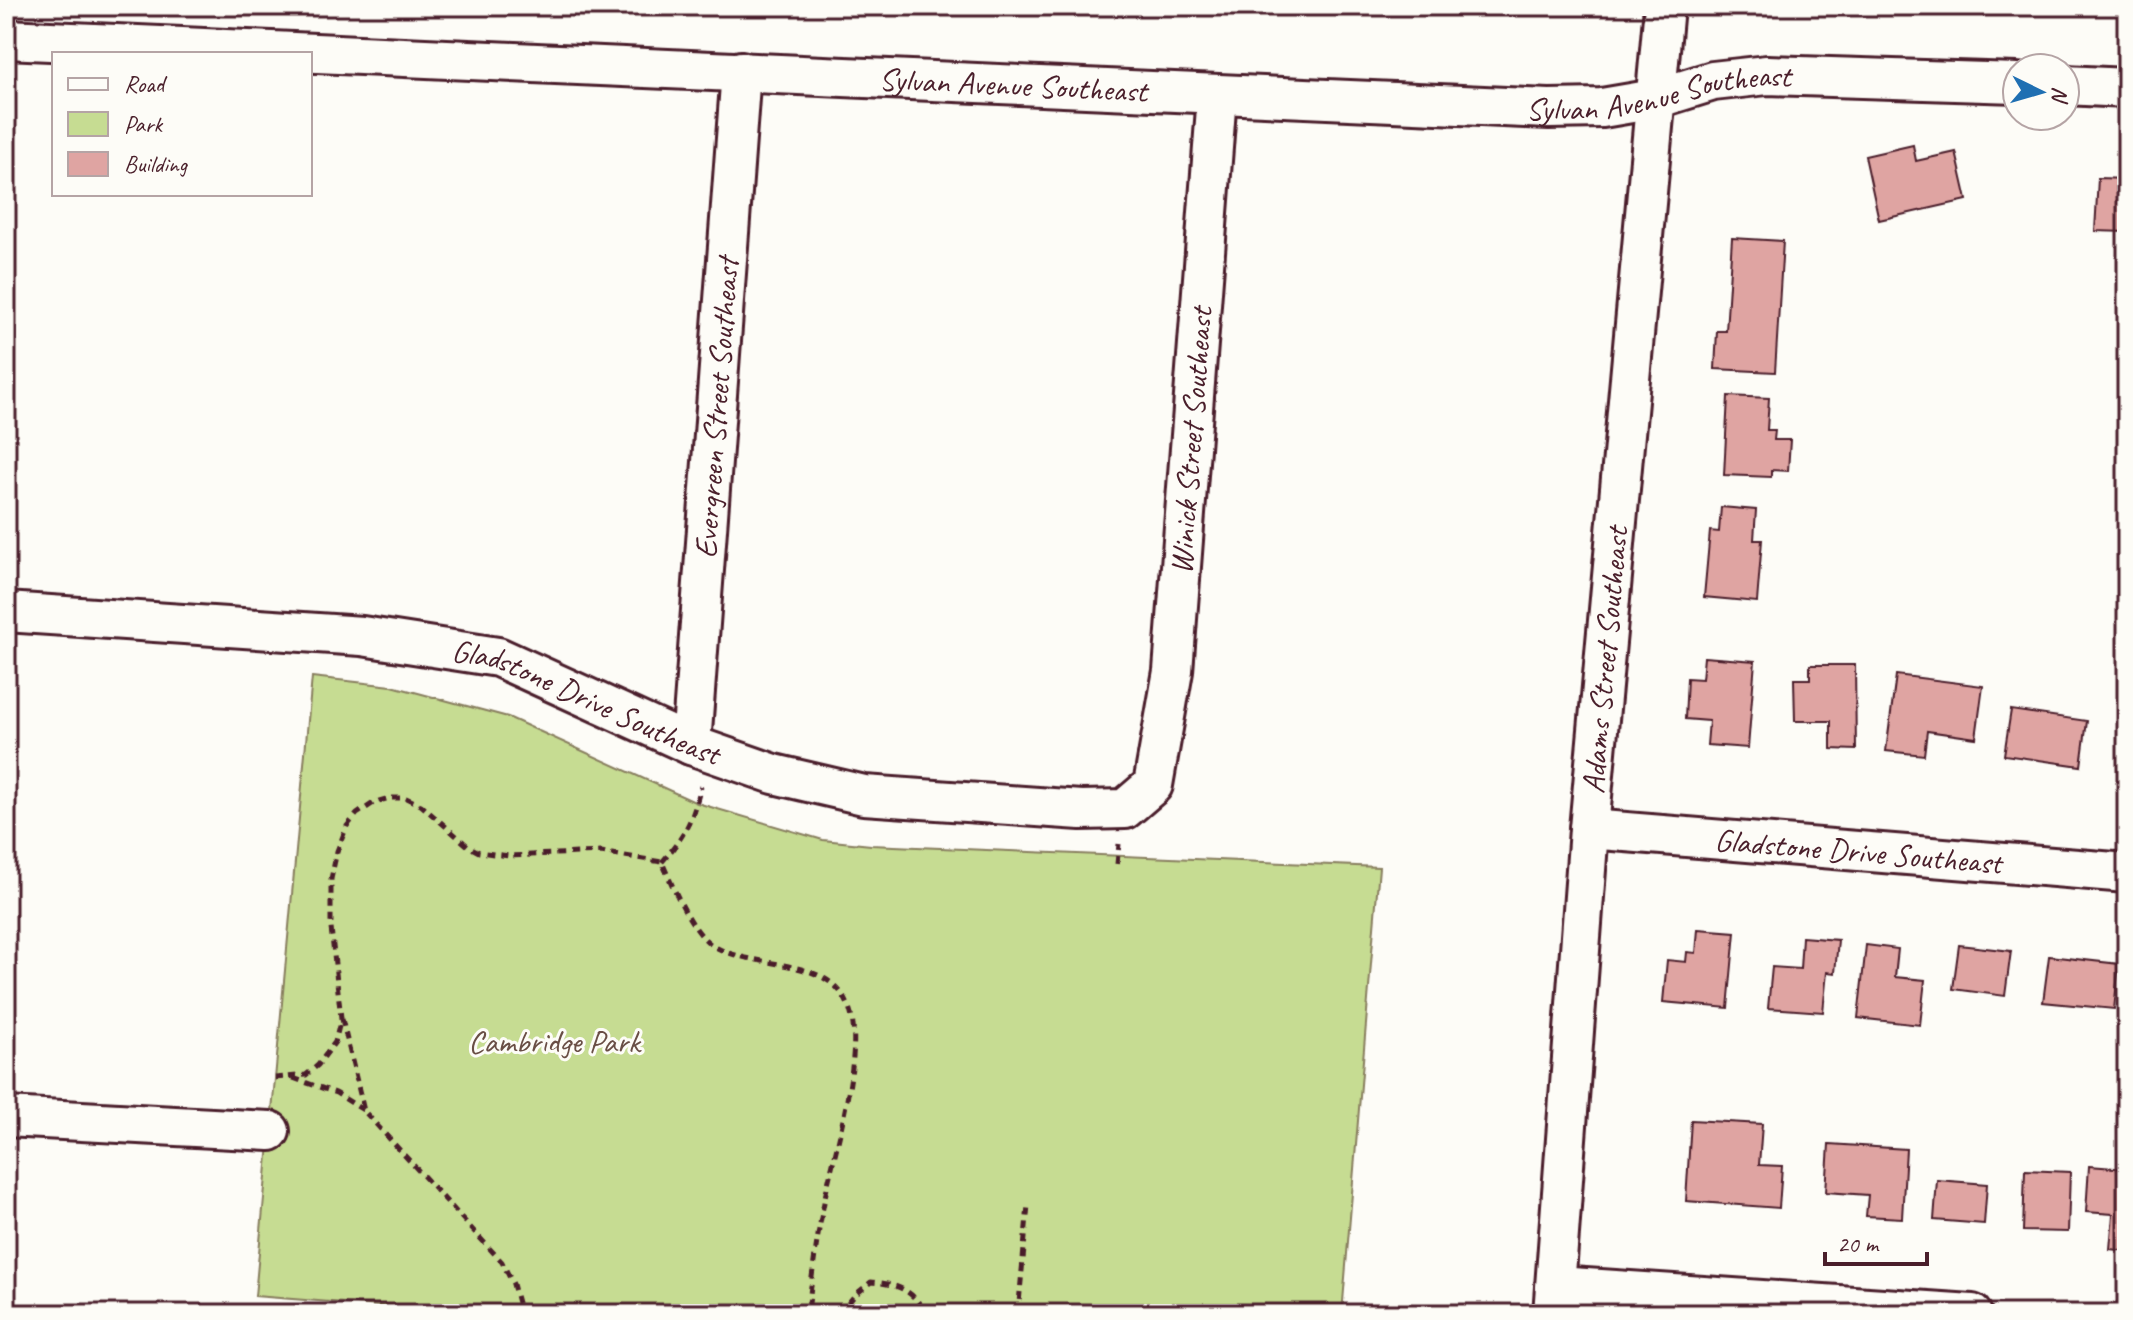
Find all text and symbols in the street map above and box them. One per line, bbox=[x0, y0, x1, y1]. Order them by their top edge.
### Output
legend bbox=[52, 52, 312, 196]
north arrow bbox=[2001, 52, 2081, 132]
street label: Sylvan Avenue Southeast bbox=[1525, 55, 1795, 130]
street label: Sylvan Avenue Southeast bbox=[878, 59, 1151, 112]
text: Road bbox=[124, 69, 168, 99]
text: N bbox=[2045, 86, 2074, 105]
text: Park bbox=[124, 109, 164, 139]
text: Building bbox=[124, 149, 189, 179]
street label: Evergreen Street Southeast bbox=[685, 252, 748, 560]
street label: Winick Street Southeast bbox=[1160, 302, 1222, 576]
street label: Adams Street Southeast bbox=[1572, 522, 1638, 795]
street label: Gladstone Drive Southeast bbox=[449, 630, 728, 776]
street label: Gladstone Drive Southeast bbox=[1713, 819, 2006, 884]
park label: Cambridge Park bbox=[468, 1021, 642, 1062]
scale bar bbox=[1825, 1216, 1927, 1266]
text: 20 m bbox=[1837, 1229, 1880, 1259]

